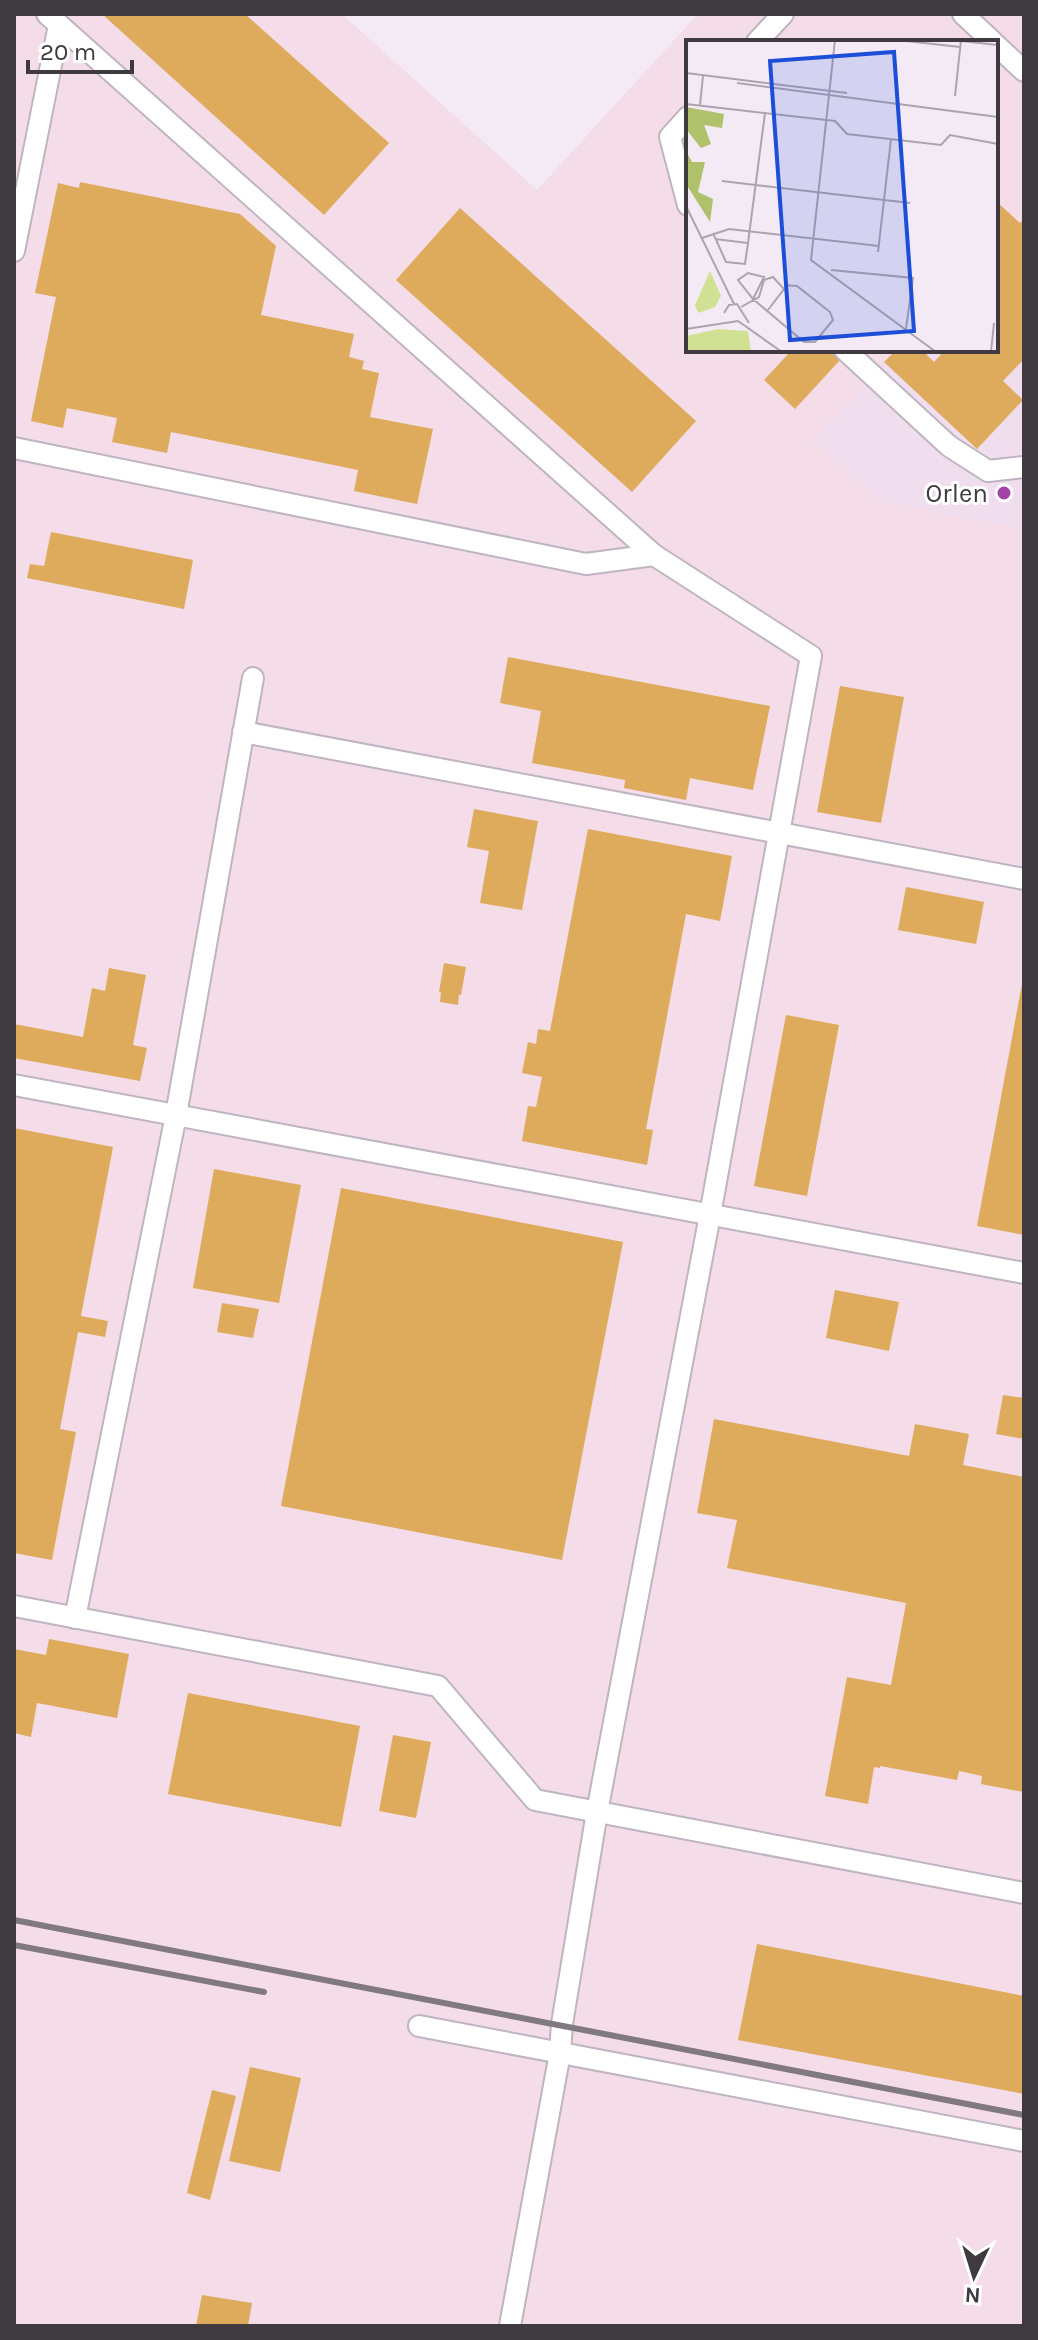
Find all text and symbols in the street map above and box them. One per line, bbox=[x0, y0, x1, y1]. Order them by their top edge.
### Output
scale bar bbox=[28, 24, 132, 74]
text: 20 m bbox=[40, 38, 96, 66]
inset map bbox=[686, 40, 998, 352]
place label: Orlen bbox=[925, 478, 988, 509]
marker: Orlen bbox=[995, 484, 1013, 502]
north arrow bbox=[934, 2236, 1014, 2316]
text: N bbox=[964, 2281, 981, 2308]

